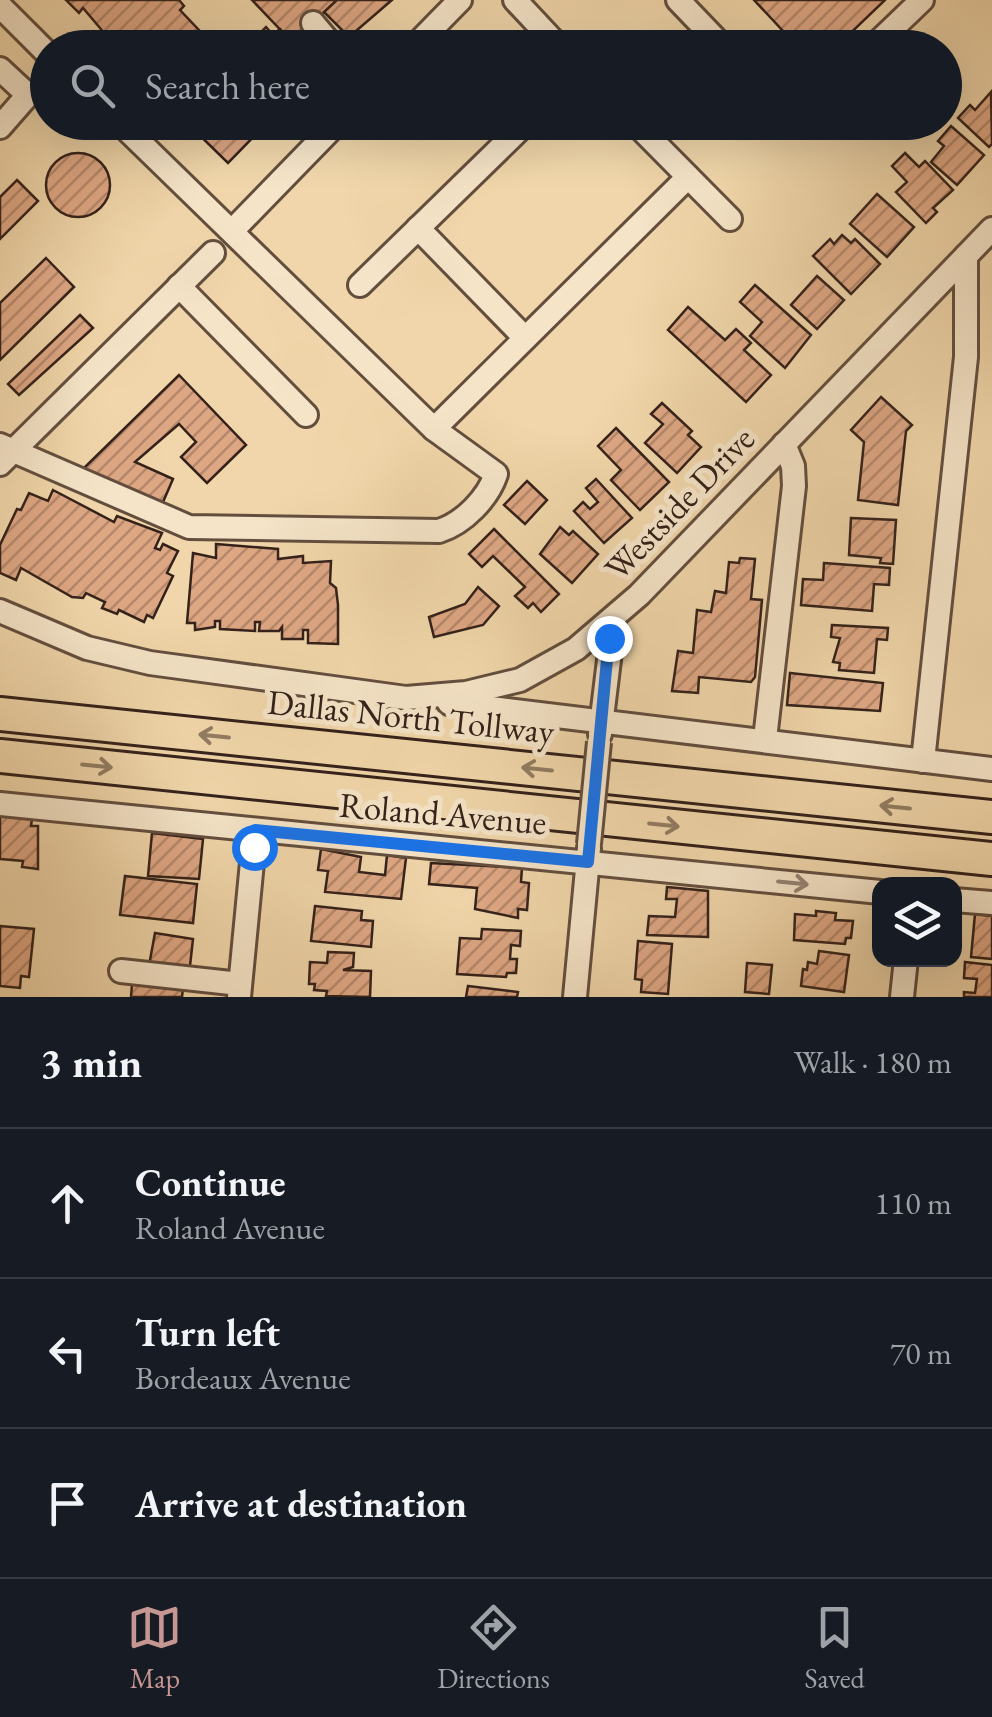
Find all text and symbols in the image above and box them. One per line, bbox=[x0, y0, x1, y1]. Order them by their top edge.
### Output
search box bbox=[30, 30, 962, 140]
icon: search bbox=[65, 58, 120, 113]
text: Search here bbox=[145, 61, 310, 110]
street label: Westside Drive bbox=[594, 416, 764, 590]
route end bbox=[587, 616, 633, 662]
street label: Dallas North Tollway bbox=[265, 679, 557, 753]
one-way arrow bbox=[198, 726, 230, 745]
one-way arrow bbox=[80, 757, 113, 776]
one-way arrow bbox=[521, 760, 554, 779]
street label: Roland Avenue bbox=[338, 782, 548, 844]
one-way arrow bbox=[879, 797, 912, 816]
one-way arrow bbox=[647, 815, 680, 834]
route start bbox=[232, 825, 278, 871]
one-way arrow bbox=[777, 874, 809, 893]
map controls bbox=[872, 877, 962, 967]
button: layers bbox=[872, 877, 962, 967]
text: 3 min bbox=[40, 1035, 142, 1090]
text: Walk · 180 m bbox=[794, 1041, 952, 1083]
text: Continue bbox=[135, 1158, 286, 1207]
icon: ahead bbox=[40, 1176, 95, 1231]
text: 110 m bbox=[875, 1182, 952, 1224]
text: Roland Avenue bbox=[135, 1207, 325, 1249]
text: Turn left bbox=[135, 1308, 280, 1357]
icon: left bbox=[40, 1326, 95, 1381]
text: 70 m bbox=[890, 1332, 952, 1374]
text: Bordeaux Avenue bbox=[135, 1357, 351, 1399]
icon: arrive bbox=[40, 1476, 95, 1531]
text: Arrive at destination bbox=[135, 1479, 467, 1528]
tab: Map bbox=[127, 1600, 182, 1696]
tab: Directions bbox=[437, 1600, 550, 1696]
tab: Saved bbox=[805, 1600, 865, 1696]

